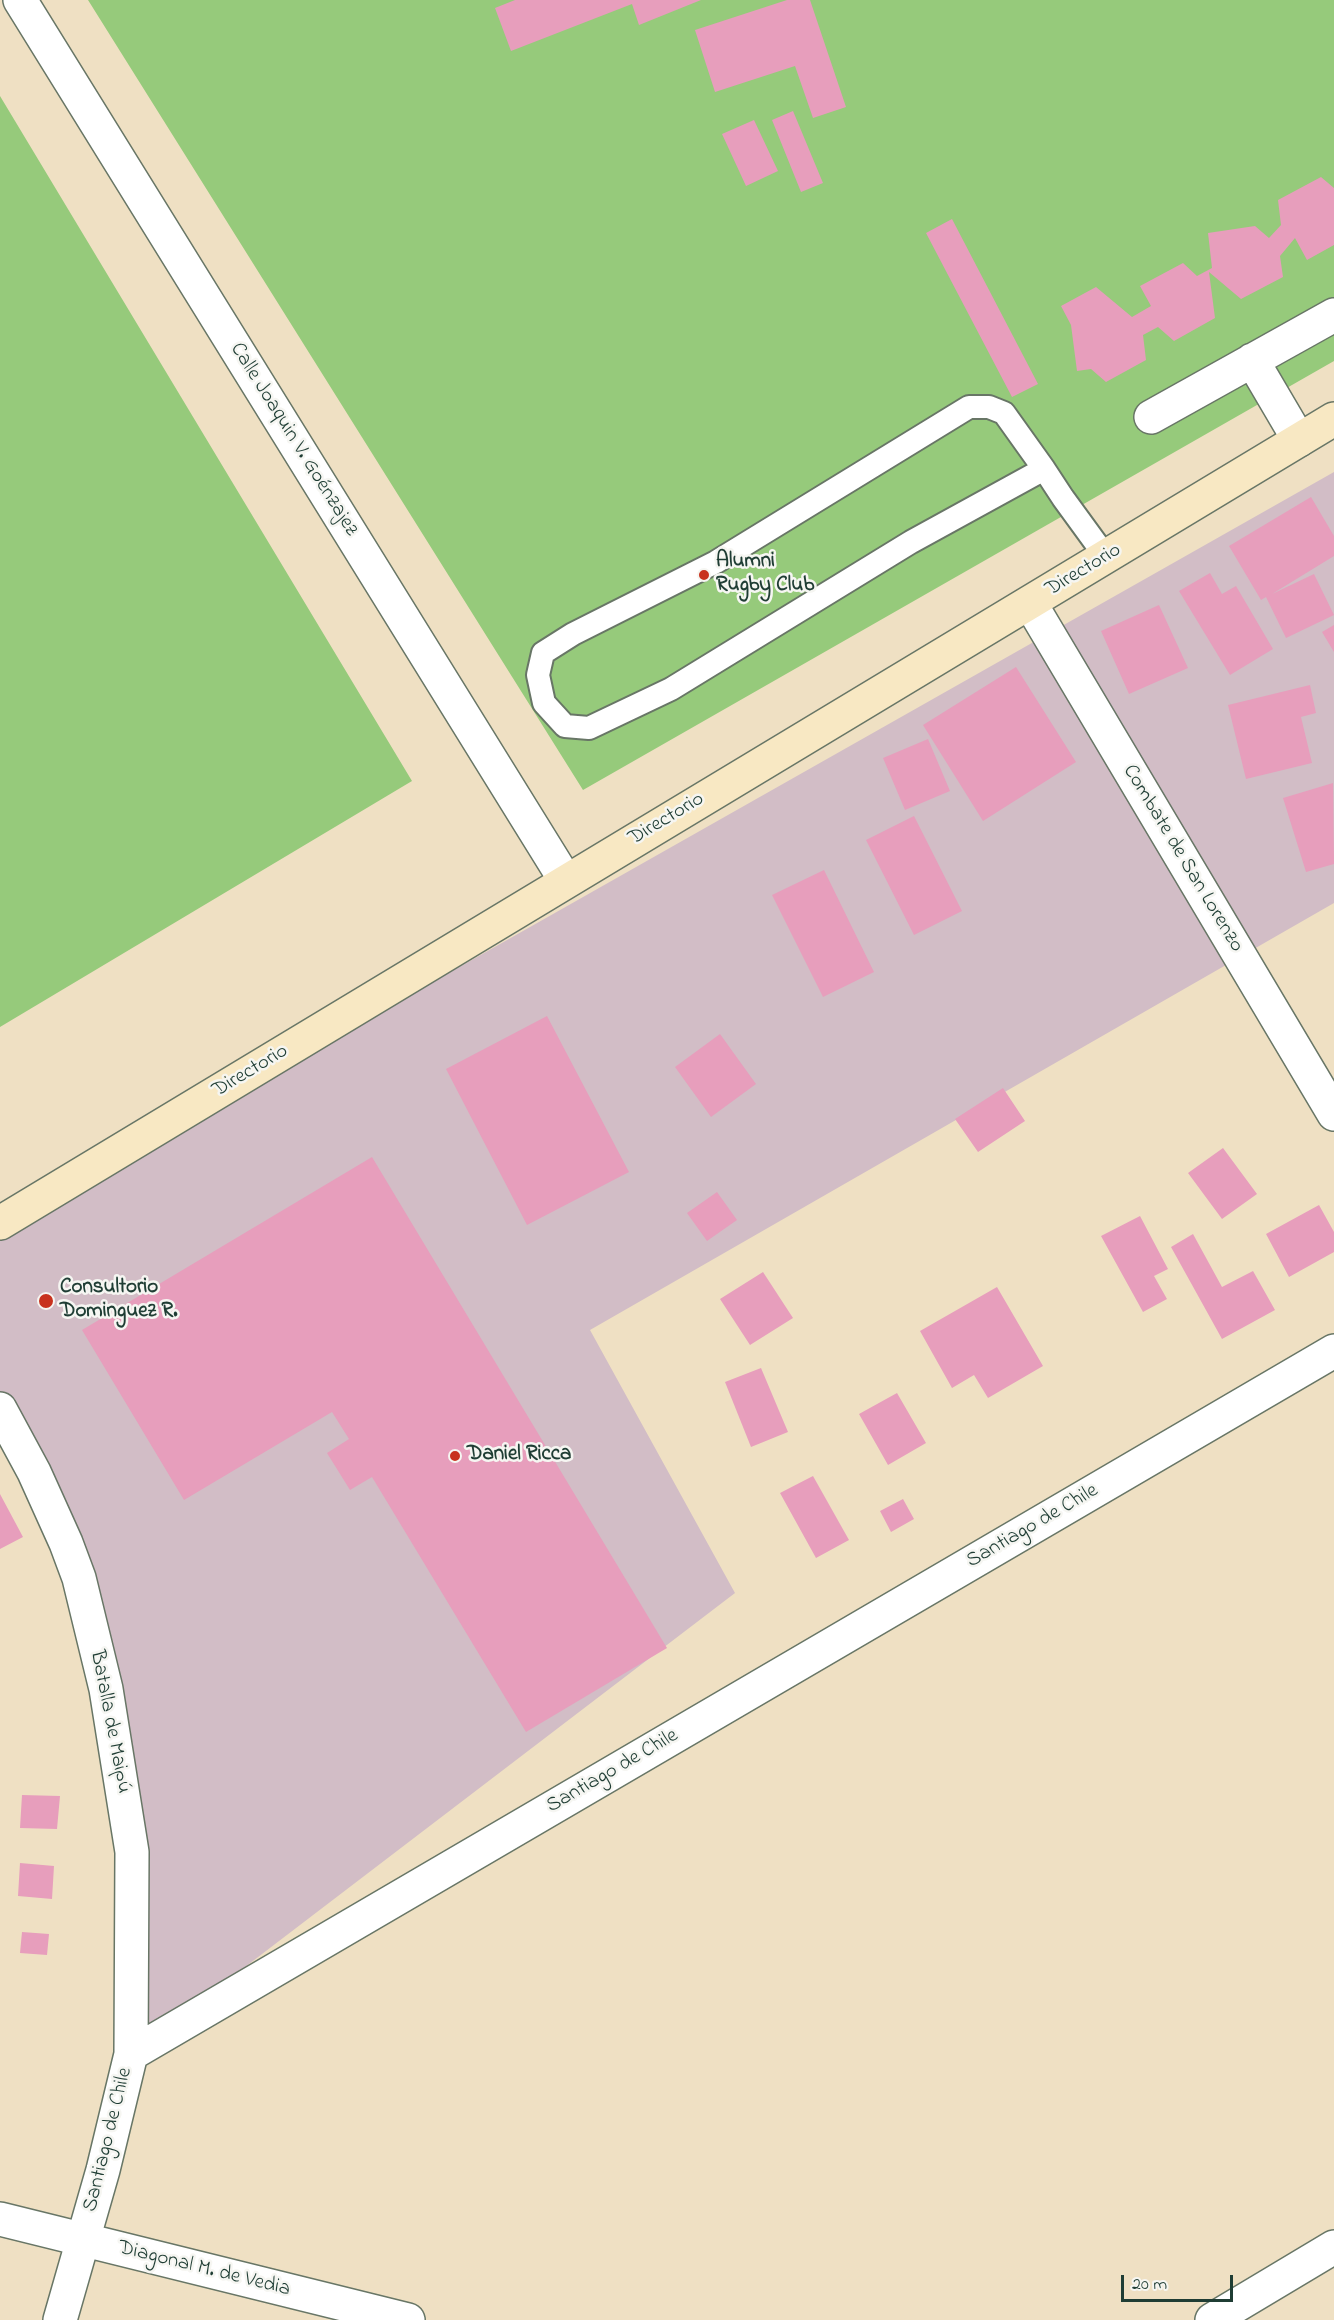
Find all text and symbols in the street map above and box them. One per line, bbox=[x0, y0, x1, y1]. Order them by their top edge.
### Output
street label: Calle Joaquin V. Goénzajez bbox=[223, 339, 363, 541]
street label: Directorio bbox=[1042, 539, 1126, 603]
place label: Alumni Rugby Club bbox=[716, 550, 814, 600]
marker: Alumni Rugby Club bbox=[697, 568, 711, 582]
street label: Combate de San Lorenzo bbox=[1116, 761, 1248, 957]
street label: Directorio bbox=[625, 788, 709, 852]
street label: Directorio bbox=[209, 1040, 293, 1104]
place label: Consultorio Dominguez R. bbox=[60, 1276, 178, 1326]
marker: Consultorio Dominguez R. bbox=[37, 1292, 55, 1310]
place label: Daniel Ricca bbox=[467, 1443, 571, 1469]
marker: Daniel Ricca bbox=[448, 1449, 462, 1463]
street label: Santiago de Chile bbox=[963, 1479, 1103, 1575]
street label: Batalla de Maipú bbox=[83, 1648, 135, 1796]
street label: Santiago de Chile bbox=[543, 1724, 683, 1820]
street label: Santiago de Chile bbox=[79, 2065, 139, 2215]
street label: Diagonal M. de Vedia bbox=[115, 2236, 293, 2304]
scale bar bbox=[1124, 2263, 1236, 2301]
text: 20 m bbox=[1132, 2272, 1167, 2298]

